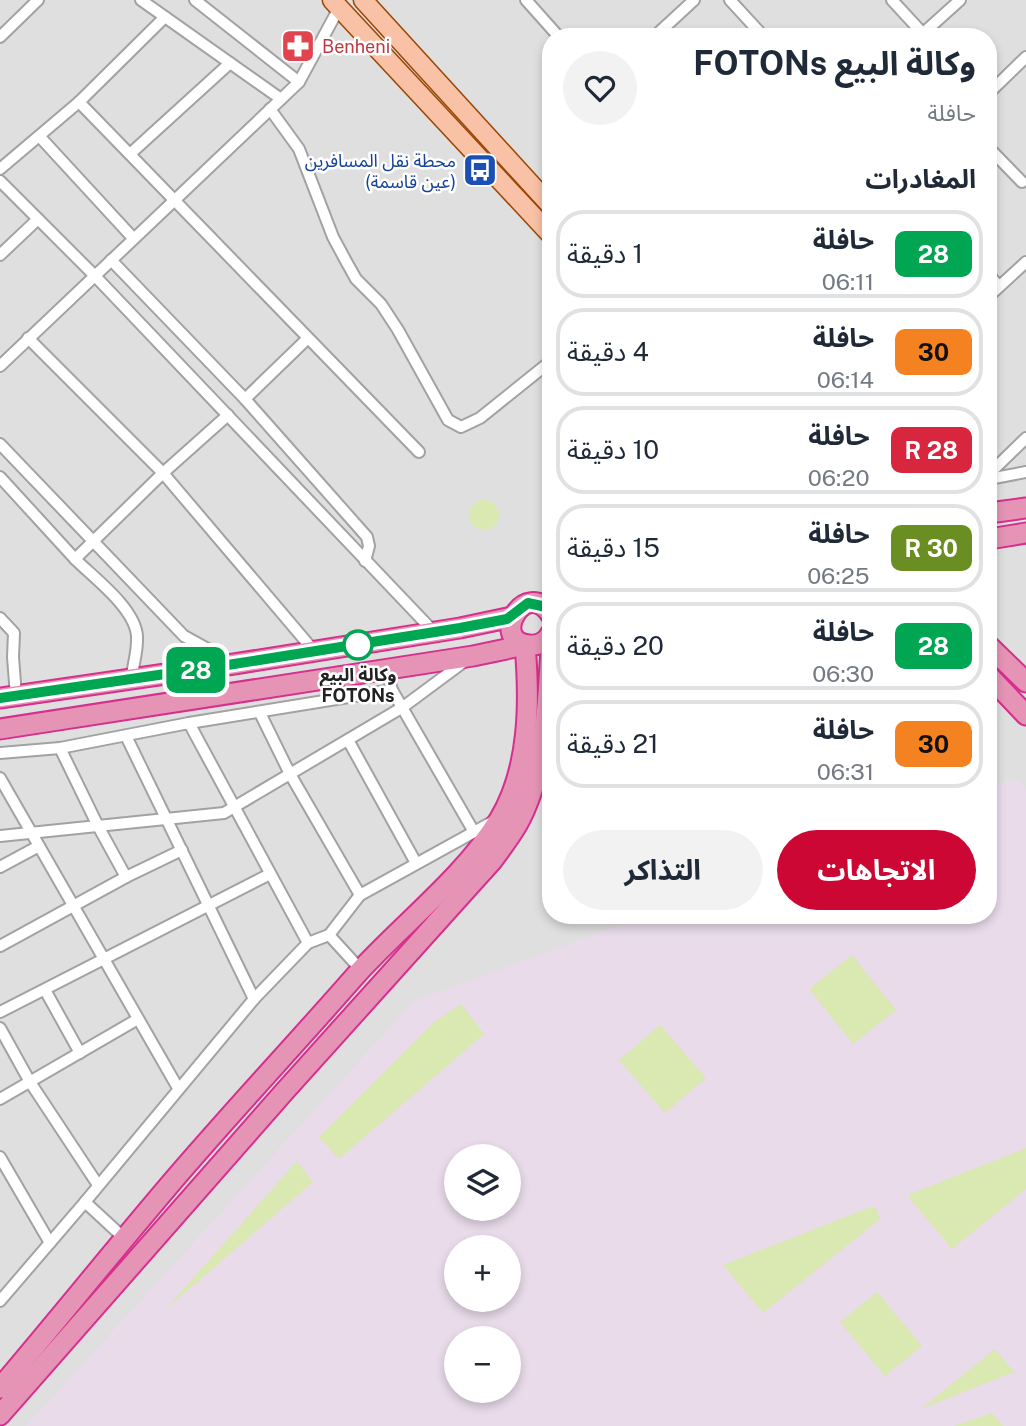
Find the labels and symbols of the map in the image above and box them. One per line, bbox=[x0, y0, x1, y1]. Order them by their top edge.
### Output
pharmacy icon: Benheni bbox=[279, 27, 317, 65]
place label: Benheni bbox=[322, 36, 390, 57]
place label: محطة نقل المسافرين (عين قاسمة) bbox=[305, 150, 456, 193]
bus stop icon: محطة نقل المسافرين (عين قاسمة) bbox=[461, 151, 499, 189]
marker: وكالة البيع FOTONs bbox=[343, 630, 373, 660]
line badge: 28 bbox=[164, 647, 228, 693]
place label: وكالة البيع FOTONs bbox=[319, 664, 397, 706]

